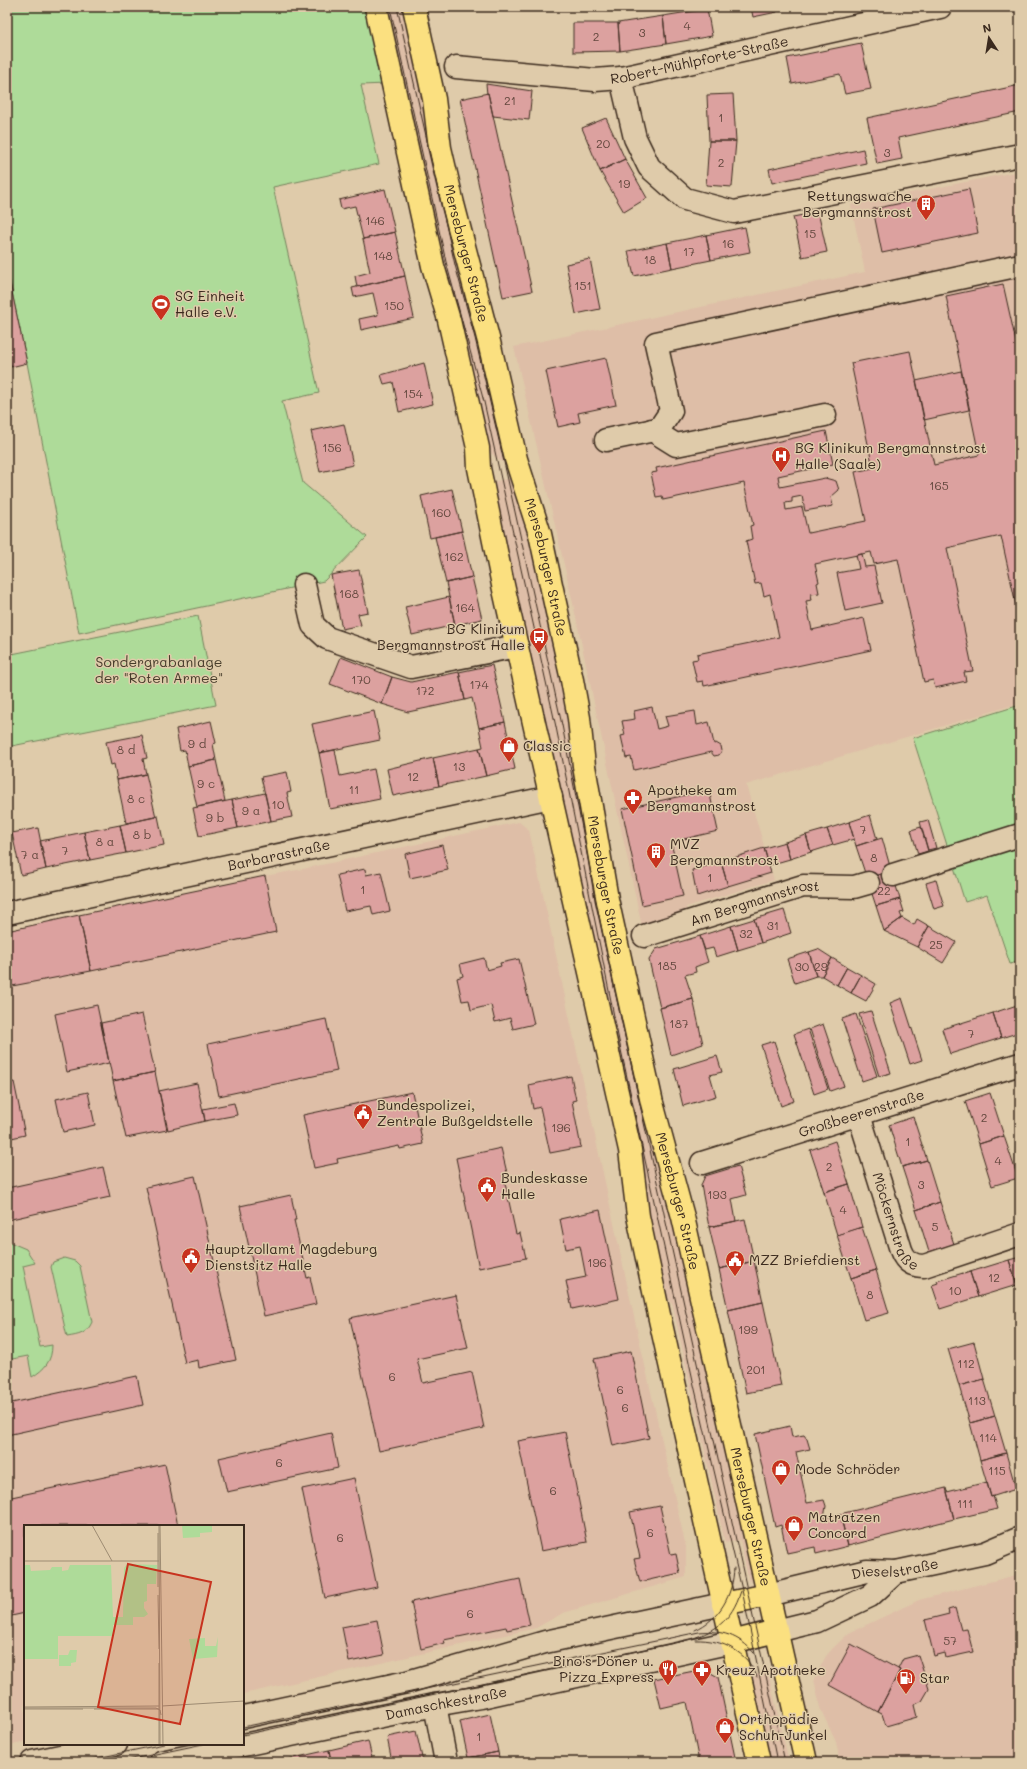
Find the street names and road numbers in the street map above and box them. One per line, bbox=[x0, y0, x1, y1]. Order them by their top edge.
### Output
street label: Robert-Mühlpforte-Straße bbox=[610, 31, 790, 88]
street label: Merseburger Straße bbox=[440, 182, 493, 324]
street label: Merseburger Straße bbox=[520, 495, 572, 638]
street label: Merseburger Straße bbox=[584, 814, 629, 957]
street label: Barbarastraße bbox=[226, 834, 332, 875]
street label: Am Bergmannstrost bbox=[687, 875, 820, 930]
street label: Großbeerenstraße bbox=[796, 1084, 927, 1141]
street label: Merseburger Straße bbox=[651, 1130, 705, 1272]
street label: Möckernstraße bbox=[868, 1170, 921, 1274]
street label: Merseburger Straße bbox=[726, 1445, 776, 1588]
street label: Dieselstraße bbox=[849, 1553, 940, 1583]
street label: Damaschkestraße bbox=[383, 1682, 509, 1724]

